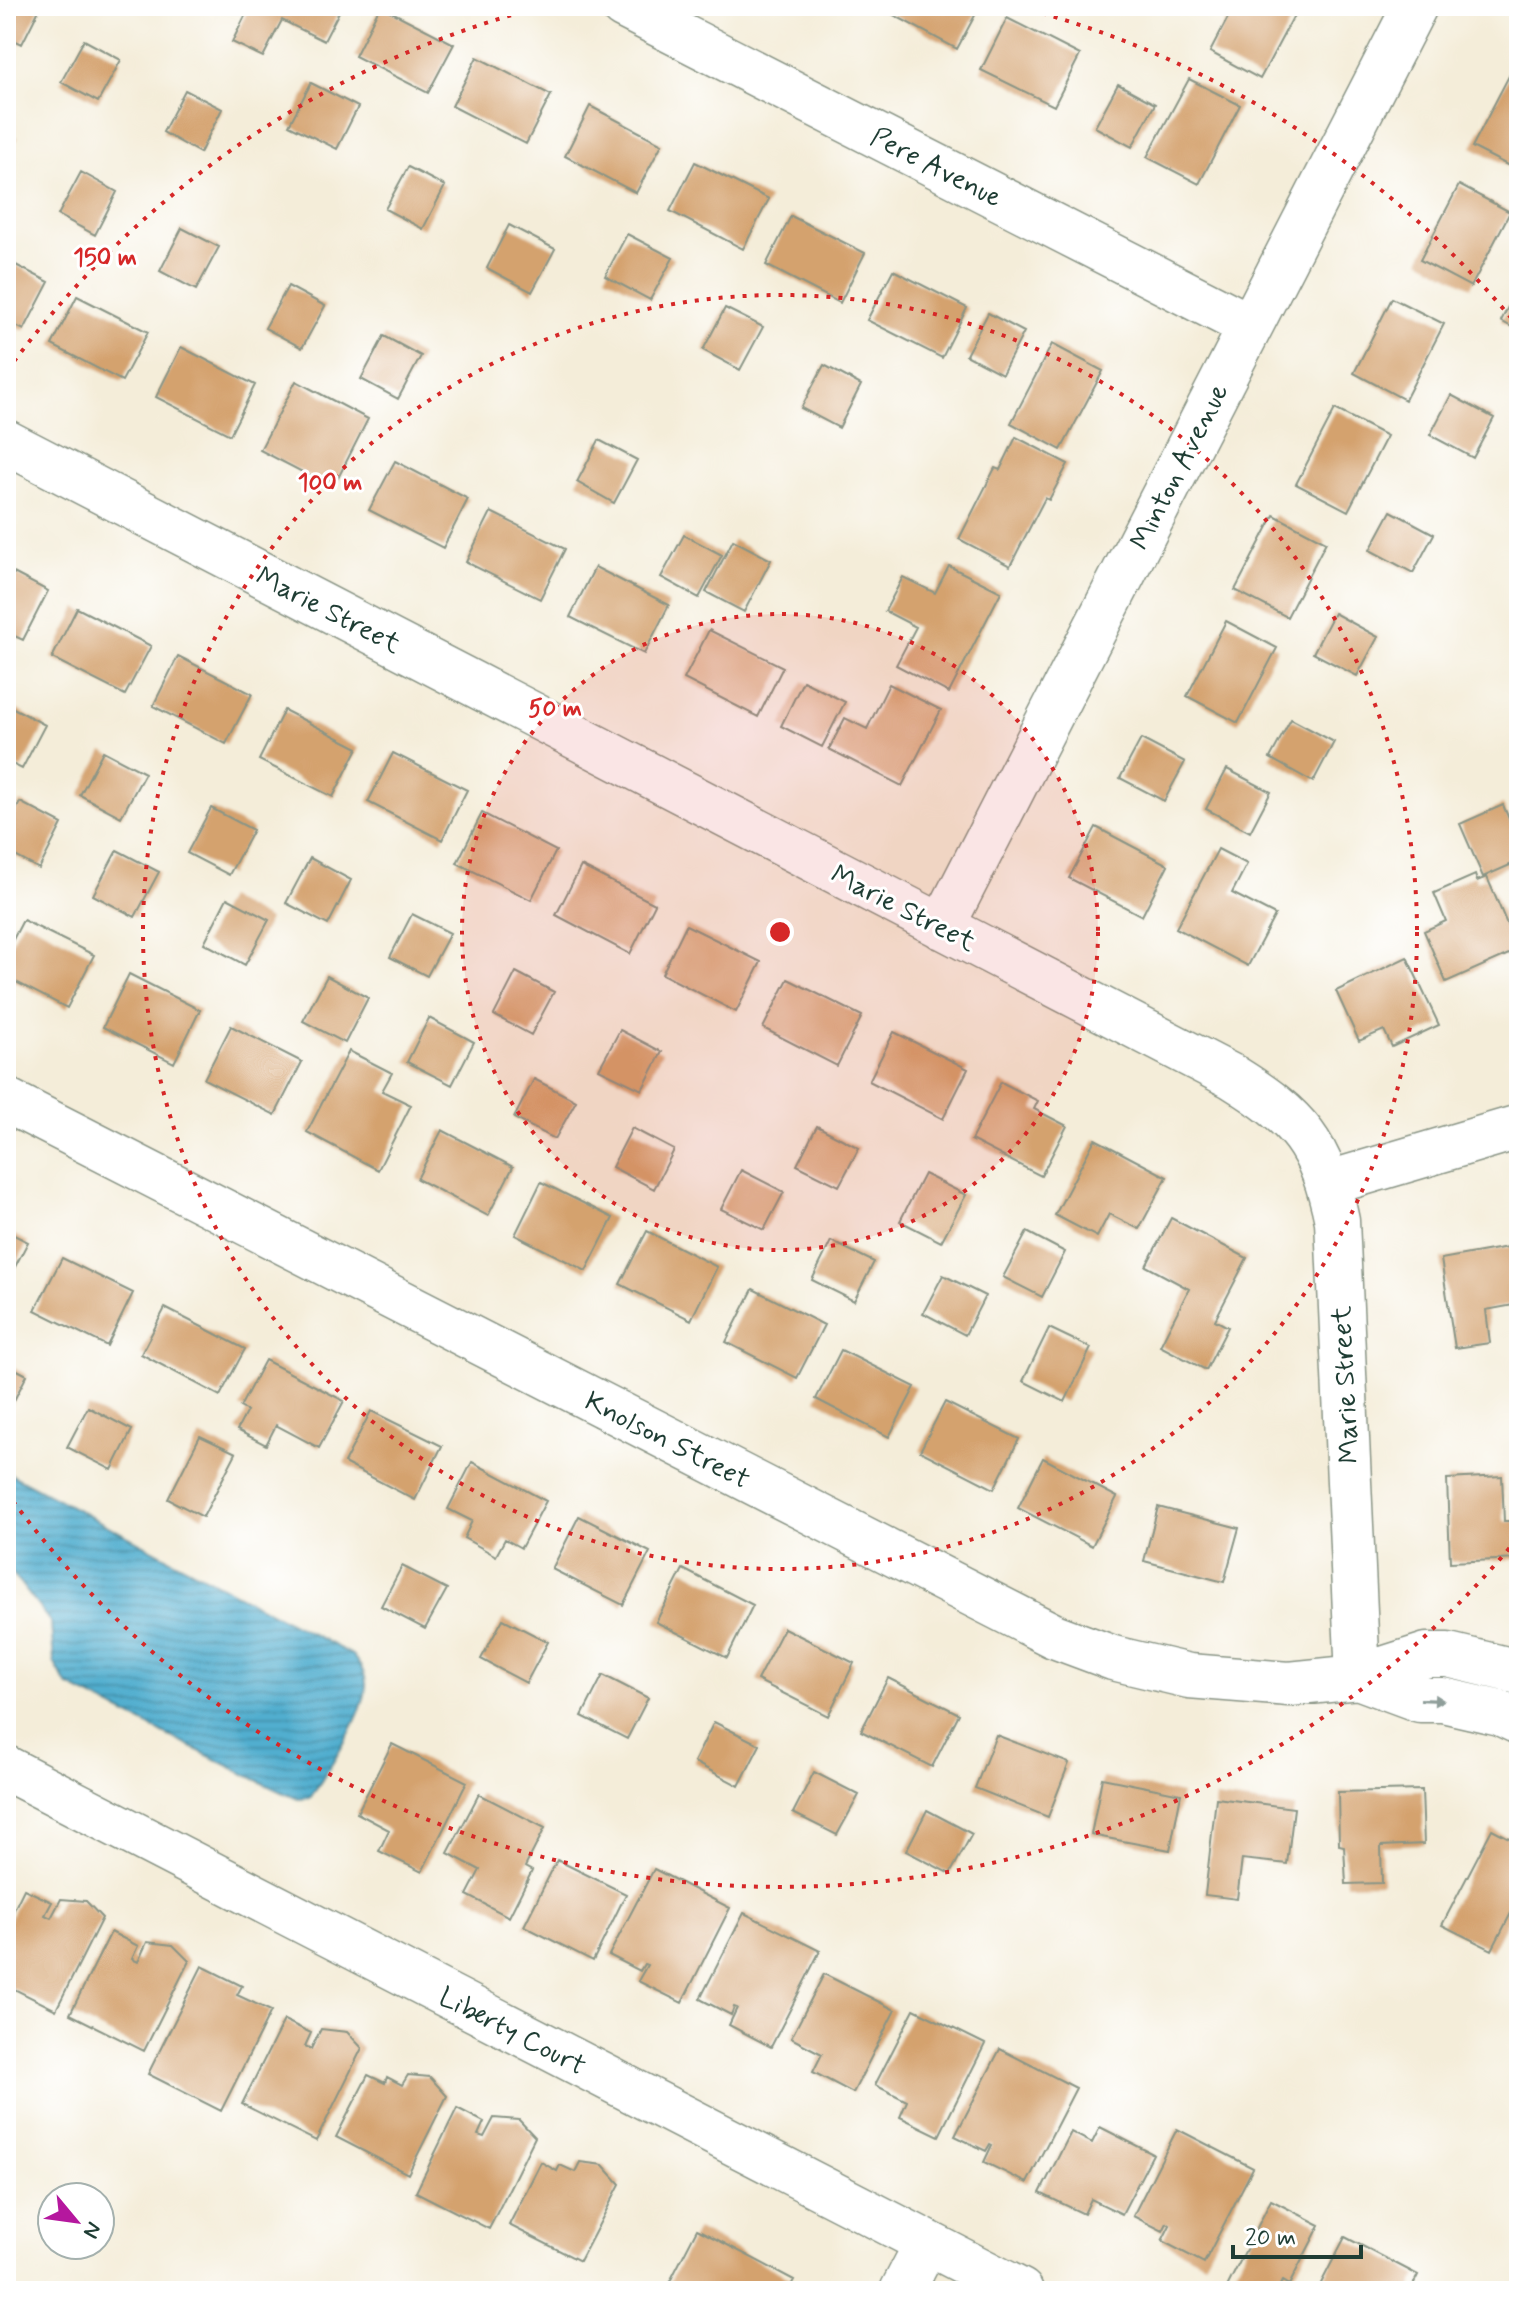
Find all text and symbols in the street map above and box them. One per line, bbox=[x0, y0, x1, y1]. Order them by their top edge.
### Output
street label: Pere Avenue bbox=[864, 119, 1008, 217]
text: 150 m bbox=[73, 243, 137, 274]
street label: Minton Avenue bbox=[1122, 378, 1238, 557]
text: 100 m bbox=[298, 468, 362, 499]
street label: Marie Street bbox=[249, 559, 407, 664]
text: 50 m bbox=[528, 694, 582, 725]
street label: Marie Street bbox=[824, 857, 982, 962]
centre of rings bbox=[766, 918, 794, 946]
street label: Marie Street bbox=[1324, 1304, 1369, 1465]
street label: Knolson Street bbox=[578, 1384, 756, 1499]
one-way arrow bbox=[1420, 1693, 1445, 1706]
street label: Liberty Court bbox=[432, 1979, 592, 2085]
north arrow bbox=[36, 2181, 116, 2261]
scale bar bbox=[1233, 2209, 1361, 2259]
text: N bbox=[76, 2217, 108, 2243]
text: 20 m bbox=[1245, 2223, 1296, 2254]

